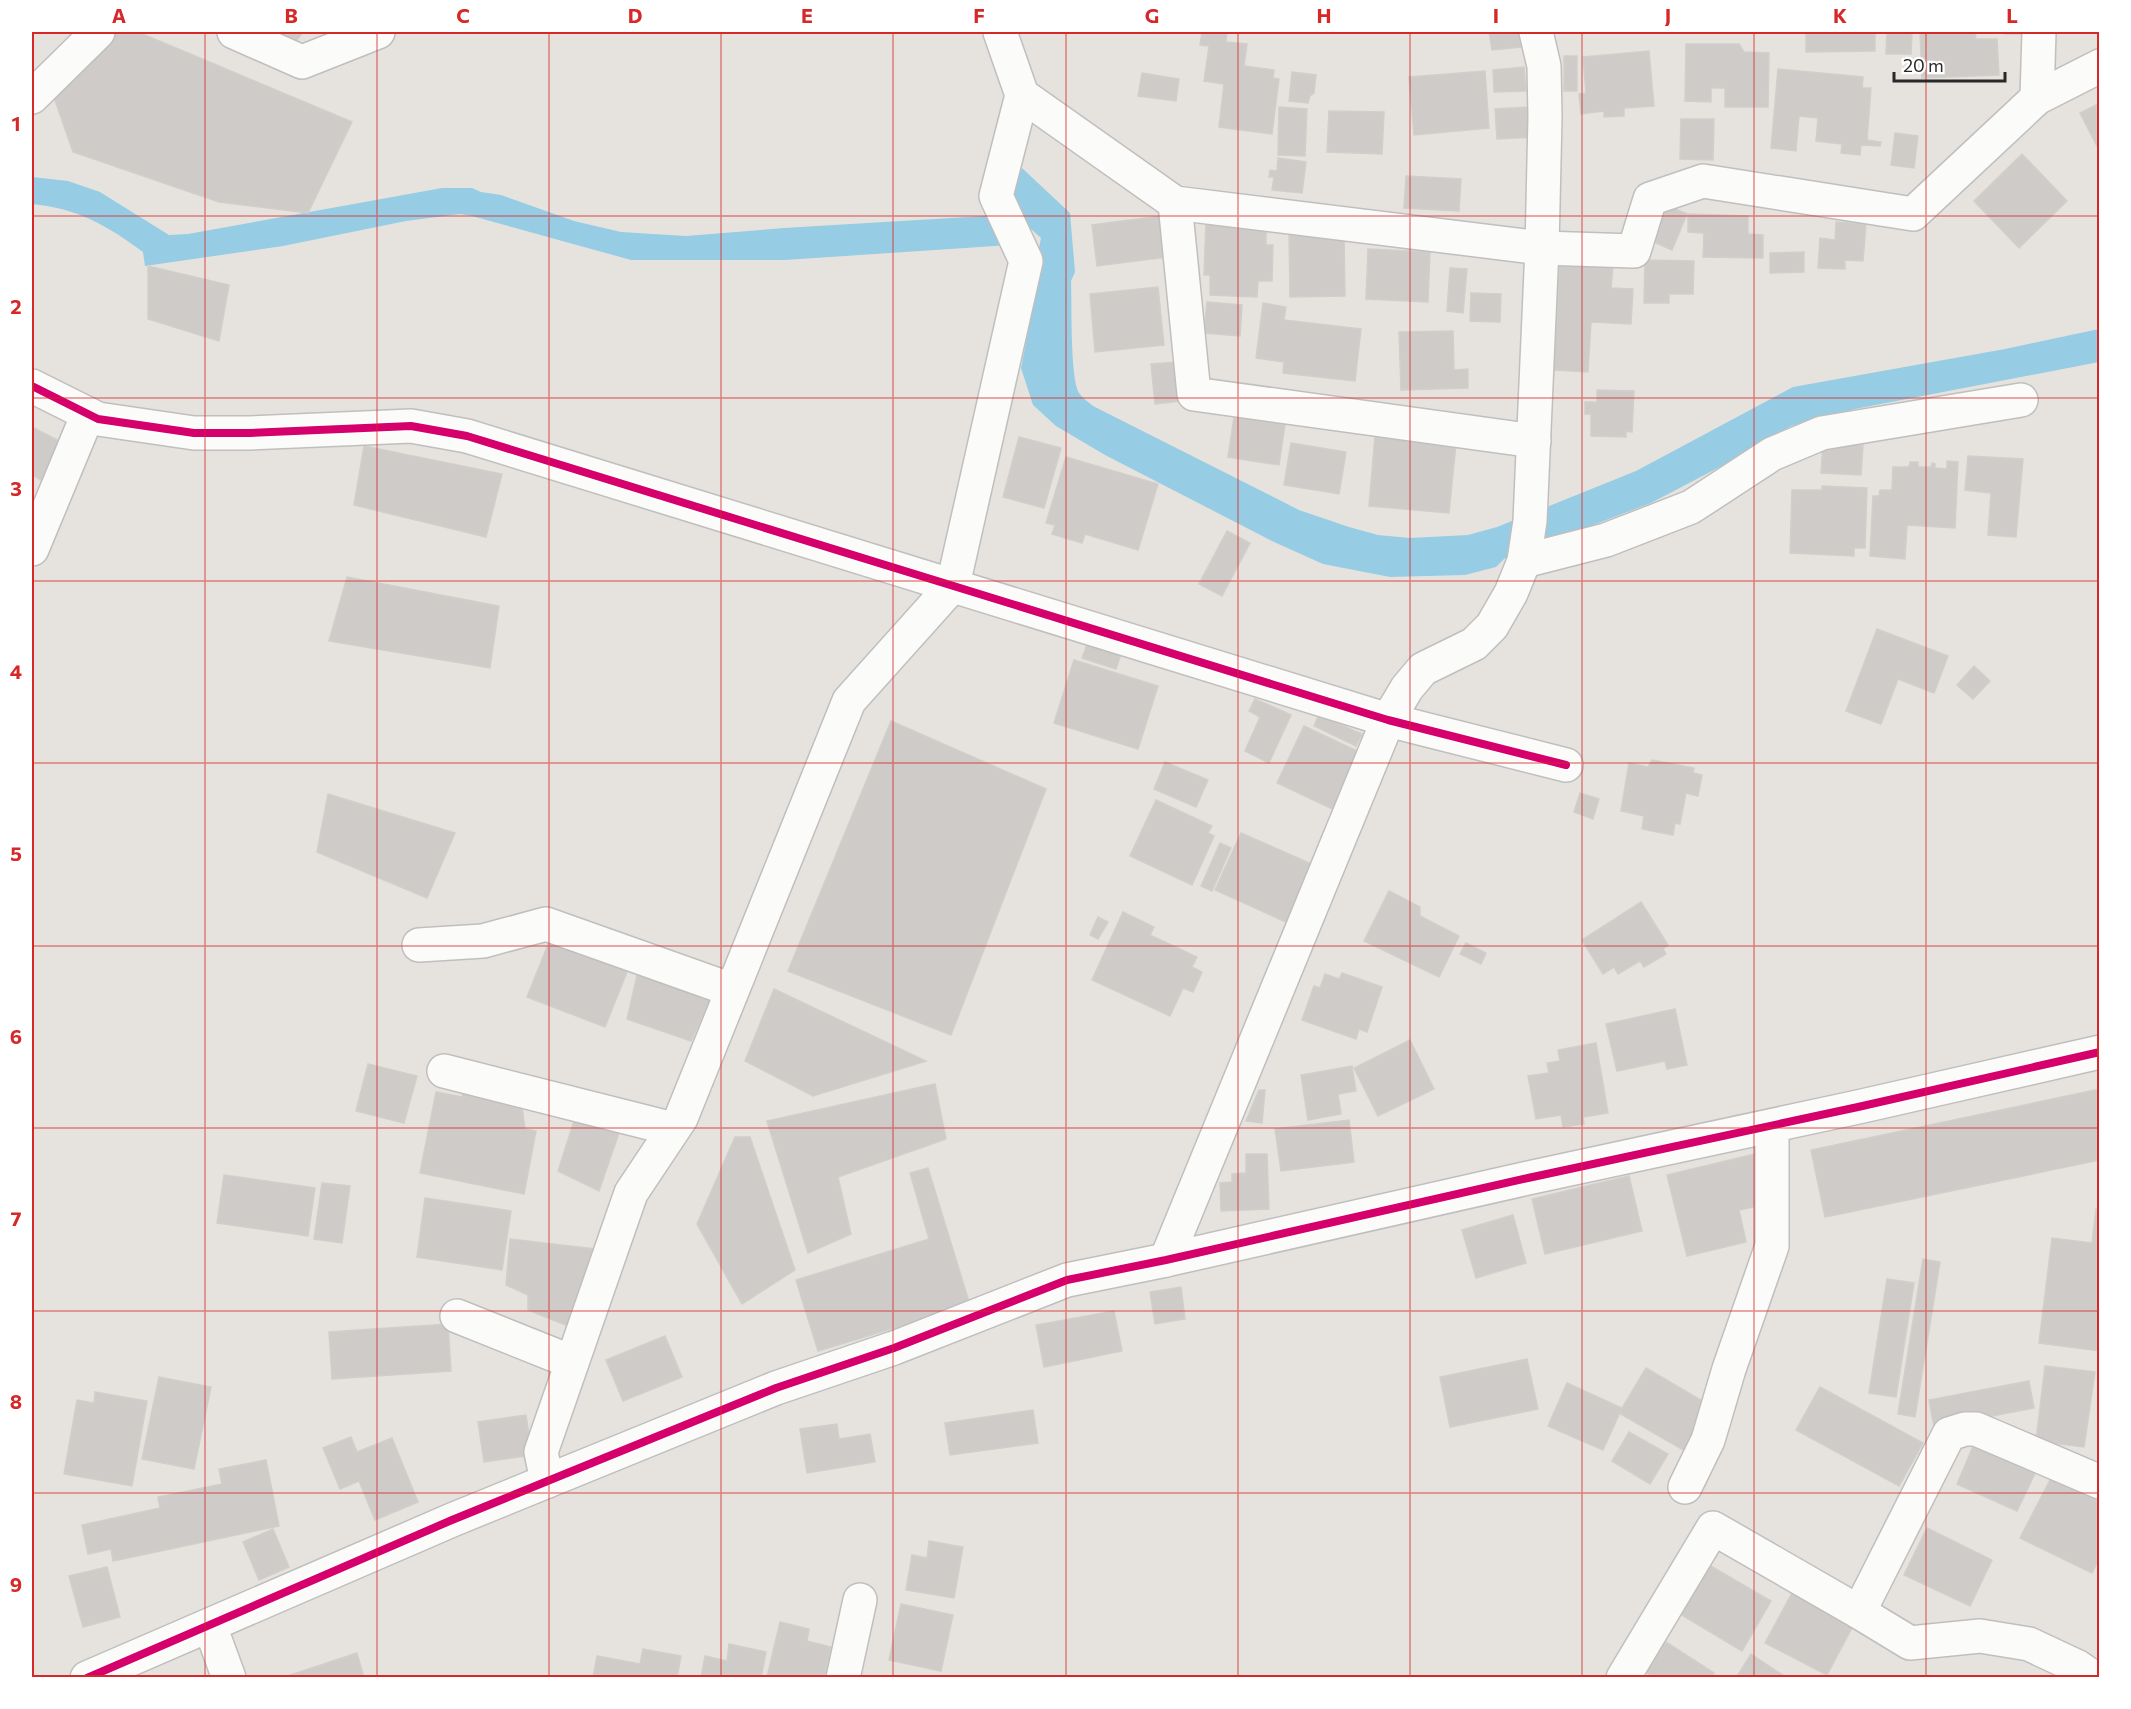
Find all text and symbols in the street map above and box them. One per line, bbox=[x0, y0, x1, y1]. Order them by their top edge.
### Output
text: A bbox=[112, 3, 126, 27]
text: B bbox=[284, 3, 298, 27]
text: C bbox=[456, 3, 470, 27]
text: D bbox=[628, 3, 642, 27]
text: E bbox=[801, 3, 813, 27]
text: F bbox=[973, 3, 985, 27]
text: G bbox=[1145, 3, 1159, 27]
text: H bbox=[1317, 3, 1332, 27]
text: I bbox=[1493, 3, 1499, 27]
text: J bbox=[1665, 3, 1671, 27]
text: K bbox=[1833, 3, 1847, 27]
text: L bbox=[2006, 3, 2018, 27]
scale bar bbox=[1894, 45, 2005, 83]
text: 20 m bbox=[1903, 54, 1944, 76]
text: 1 bbox=[11, 111, 21, 135]
text: 2 bbox=[10, 294, 22, 318]
text: 3 bbox=[10, 476, 22, 500]
text: 4 bbox=[10, 659, 22, 683]
text: 5 bbox=[10, 841, 22, 865]
text: 6 bbox=[10, 1024, 22, 1048]
text: 7 bbox=[11, 1206, 22, 1230]
text: 8 bbox=[10, 1389, 22, 1413]
text: 9 bbox=[10, 1572, 22, 1596]

